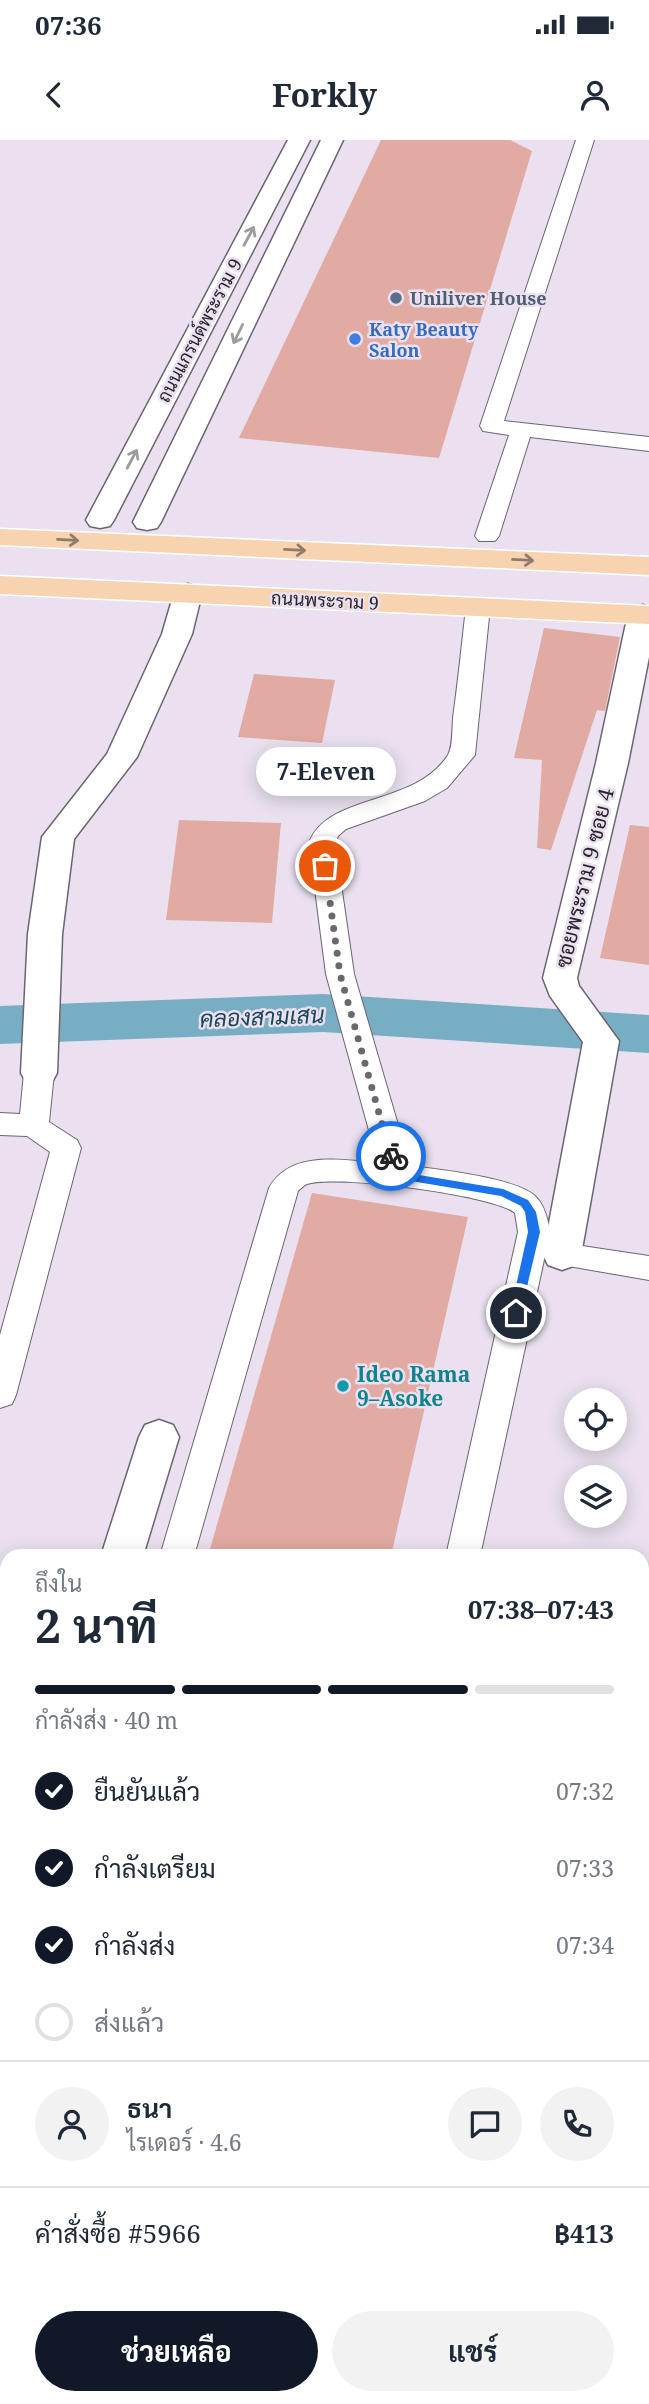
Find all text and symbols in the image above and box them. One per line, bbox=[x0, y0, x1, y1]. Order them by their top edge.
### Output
text: 07:36 bbox=[35, 7, 102, 43]
text: Forkly bbox=[272, 73, 377, 116]
icon: back bbox=[35, 76, 73, 114]
icon: person bbox=[576, 76, 614, 114]
one-way arrow bbox=[242, 226, 256, 247]
street label: ถนนแกรนด์พระราม 9 bbox=[151, 254, 247, 406]
place label: Uniliver House bbox=[410, 286, 547, 310]
marker: Uniliver House bbox=[388, 290, 404, 306]
place label: Katy Beauty Salon bbox=[369, 317, 479, 362]
one-way arrow bbox=[231, 323, 245, 344]
marker: Katy Beauty Salon bbox=[347, 331, 363, 347]
one-way arrow bbox=[125, 449, 139, 470]
one-way arrow bbox=[56, 533, 79, 546]
one-way arrow bbox=[284, 543, 307, 556]
one-way arrow bbox=[511, 554, 534, 567]
street label: ถนนพระราม 9 bbox=[270, 585, 380, 615]
callout: 7-Eleven bbox=[255, 747, 395, 796]
text: 7-Eleven bbox=[277, 755, 375, 787]
street label: ซอยพระราม 9 ซอย 4 bbox=[548, 785, 620, 971]
pin bbox=[295, 836, 355, 896]
icon: bag bbox=[306, 847, 344, 885]
water label: คลองสามเสน bbox=[199, 998, 325, 1034]
courier bbox=[356, 1121, 426, 1191]
icon: bike bbox=[372, 1137, 410, 1175]
pin bbox=[486, 1283, 546, 1343]
icon: home bbox=[497, 1294, 535, 1332]
place label: Ideo Rama 9–Asoke bbox=[357, 1360, 470, 1412]
marker: Ideo Rama 9–Asoke bbox=[335, 1378, 351, 1394]
map controls bbox=[564, 1388, 627, 1528]
button: locate bbox=[564, 1388, 627, 1451]
button: layers bbox=[564, 1465, 627, 1528]
text: ถึงใน bbox=[35, 1567, 82, 1599]
text: 07:38–07:43 bbox=[468, 1591, 614, 1627]
text: 2 นาที bbox=[35, 1594, 158, 1656]
text: กำลังส่ง · 40 m bbox=[35, 1704, 178, 1736]
icon: check bbox=[35, 1772, 73, 1810]
text: ยืนยันแล้ว bbox=[94, 1773, 200, 1809]
text: 07:32 bbox=[556, 1775, 614, 1807]
icon: check bbox=[35, 1849, 73, 1887]
text: กำลังเตรียม bbox=[94, 1850, 216, 1886]
text: 07:33 bbox=[556, 1852, 614, 1884]
icon: check bbox=[35, 1926, 73, 1964]
text: กำลังส่ง bbox=[94, 1927, 175, 1963]
text: 07:34 bbox=[556, 1929, 614, 1961]
text: ส่งแล้ว bbox=[94, 2004, 164, 2040]
button: person bbox=[35, 2087, 109, 2161]
button: chat bbox=[448, 2087, 522, 2161]
button: phone bbox=[540, 2087, 614, 2161]
text: ธนา bbox=[127, 2090, 172, 2126]
text: ไรเดอร์ · 4.6 bbox=[127, 2126, 242, 2158]
text: คำสั่งซื้อ #5966 bbox=[35, 2215, 201, 2251]
text: ฿413 bbox=[554, 2215, 614, 2251]
button: ช่วยเหลือ bbox=[35, 2311, 318, 2391]
button: แชร์ bbox=[332, 2311, 614, 2391]

